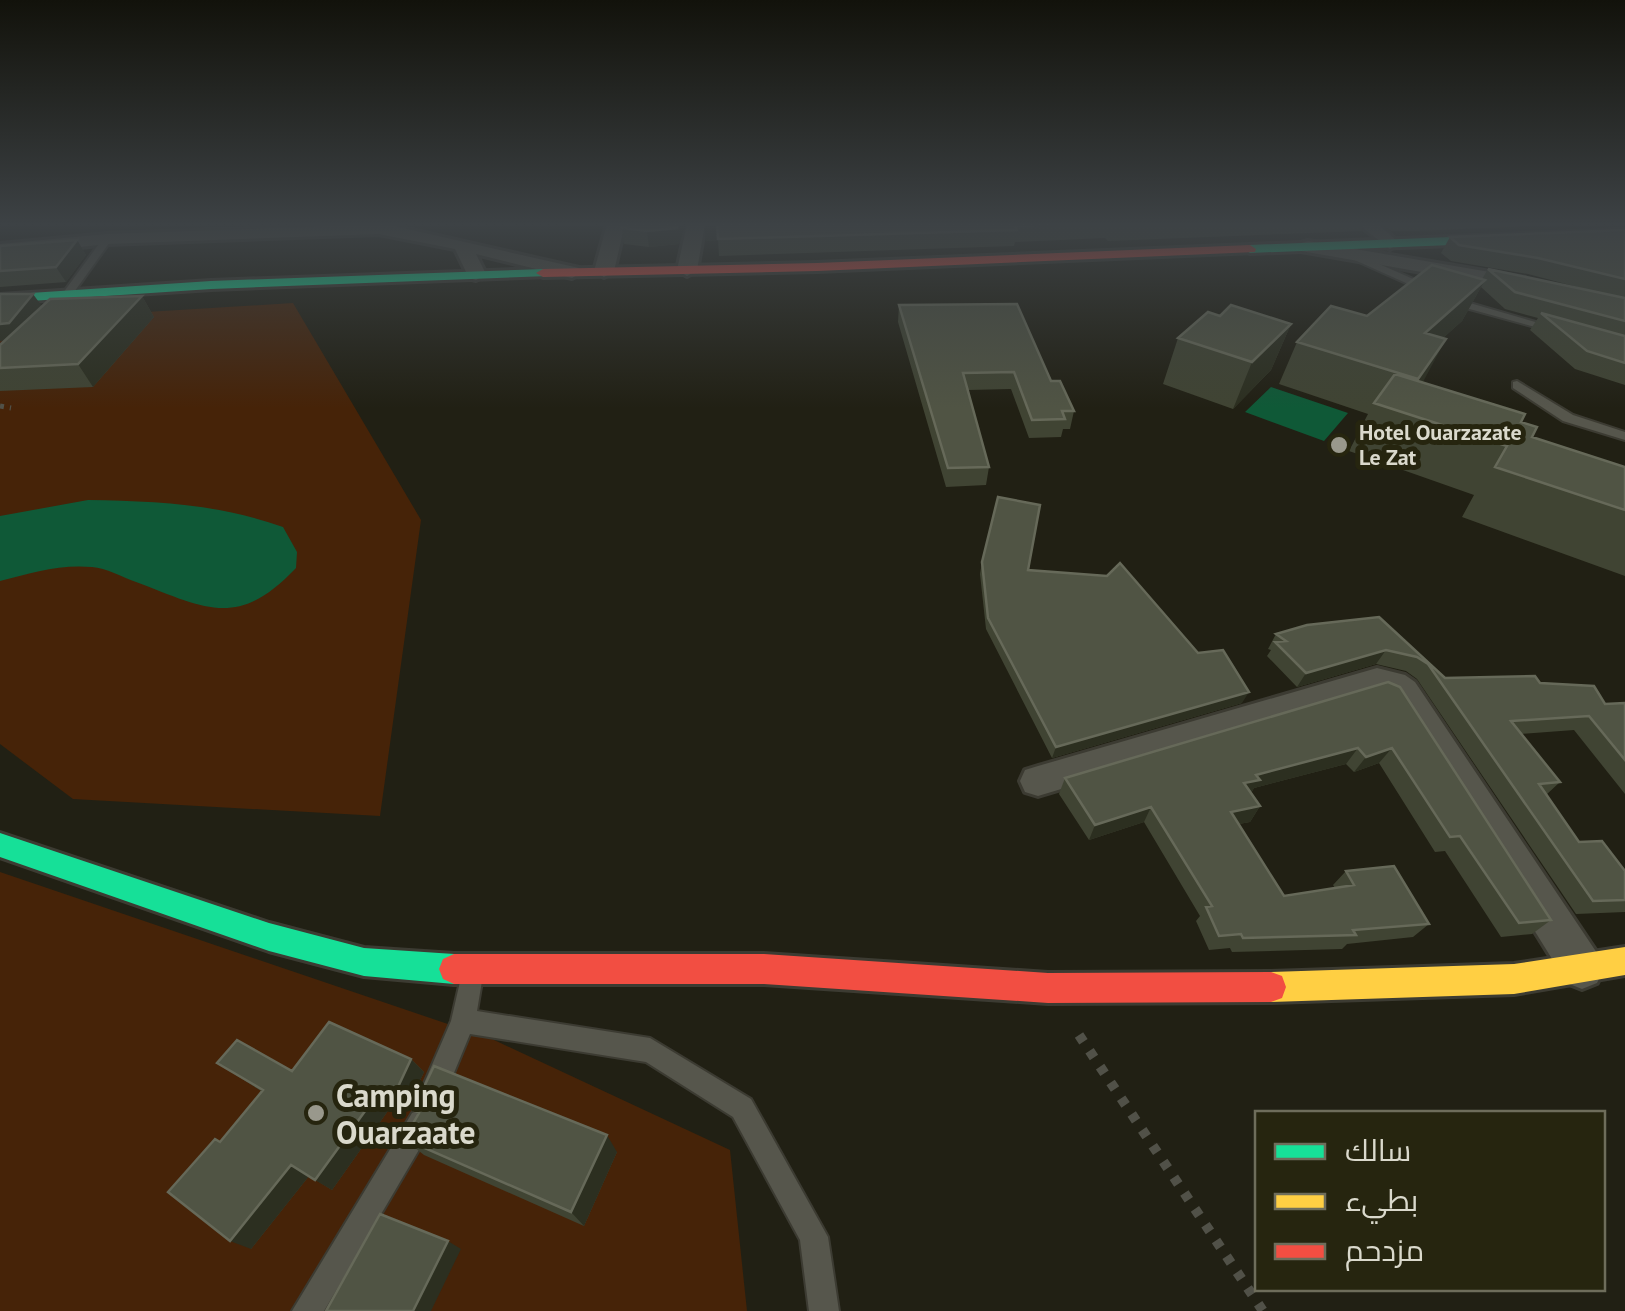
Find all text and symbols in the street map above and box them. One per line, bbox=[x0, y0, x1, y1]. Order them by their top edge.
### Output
place label: Hotel Ouarzazate Le Zat bbox=[1359, 418, 1522, 471]
marker: Hotel Ouarzazate Le Zat bbox=[1328, 434, 1350, 456]
place label: Camping Ouarzaate bbox=[336, 1074, 475, 1153]
marker: Camping Ouarzaate bbox=[305, 1102, 327, 1124]
legend bbox=[1255, 1111, 1605, 1291]
text: سالك bbox=[1345, 1130, 1411, 1169]
text: بطيء bbox=[1345, 1180, 1418, 1224]
text: مزدحم bbox=[1345, 1230, 1424, 1271]

